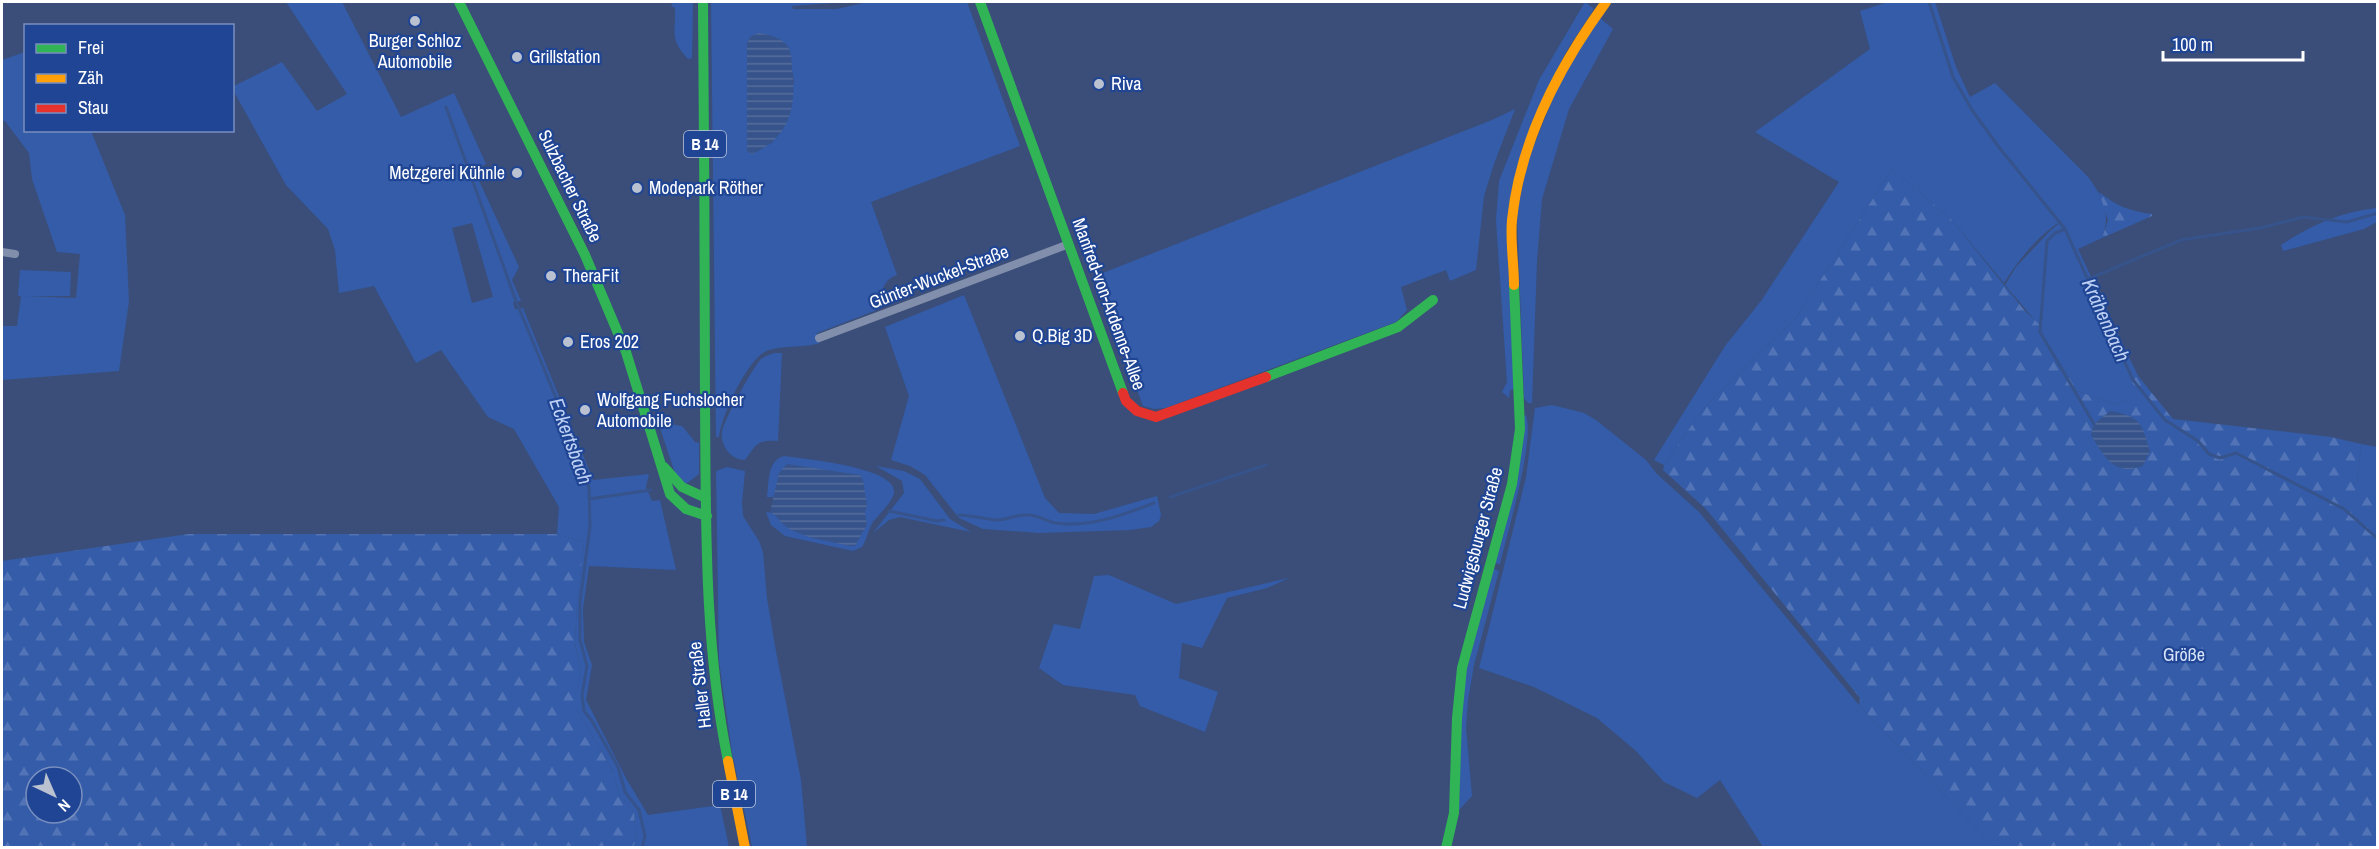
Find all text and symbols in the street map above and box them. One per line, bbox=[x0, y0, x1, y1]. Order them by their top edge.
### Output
marker: Burger Schloz Automobile bbox=[408, 14, 422, 28]
legend bbox=[24, 24, 234, 132]
scale bar bbox=[2163, 24, 2302, 62]
place label: Burger Schloz Automobile bbox=[369, 28, 461, 74]
text: 100 m bbox=[2172, 32, 2213, 57]
text: Frei bbox=[78, 35, 104, 60]
place label: Grillstation bbox=[529, 44, 600, 69]
marker: Grillstation bbox=[510, 50, 524, 64]
text: Zäh bbox=[78, 65, 103, 90]
place label: Riva bbox=[1111, 71, 1141, 96]
marker: Riva bbox=[1092, 77, 1106, 91]
text: Stau bbox=[78, 95, 108, 120]
street label: Sulzbacher Straße bbox=[532, 125, 608, 246]
road number: B 14 bbox=[684, 131, 726, 157]
place label: Metzgerei Kühnle bbox=[389, 160, 505, 185]
marker: Metzgerei Kühnle bbox=[510, 166, 524, 180]
place label: Modepark Röther bbox=[649, 175, 763, 200]
marker: Modepark Röther bbox=[630, 181, 644, 195]
street label: Manfred-von-Ardenne-Allee bbox=[1067, 214, 1152, 393]
street label: Günter-Wuckel-Straße bbox=[866, 238, 1012, 315]
place label: TheraFit bbox=[563, 263, 619, 288]
marker: TheraFit bbox=[544, 269, 558, 283]
water label: Krähenbach bbox=[2076, 274, 2137, 366]
place label: Q.Big 3D bbox=[1032, 323, 1093, 348]
place label: Eros 202 bbox=[580, 329, 639, 354]
marker: Q.Big 3D bbox=[1013, 329, 1027, 343]
marker: Eros 202 bbox=[561, 335, 575, 349]
place label: Wolfgang Fuchslocher Automobile bbox=[596, 387, 744, 433]
water label: Eckertsbach bbox=[543, 394, 600, 488]
marker: Wolfgang Fuchslocher Automobile bbox=[578, 403, 592, 417]
street label: Ludwigsburger Straße bbox=[1447, 464, 1508, 612]
street label: Haller Straße bbox=[682, 640, 717, 730]
park label: Größe bbox=[2163, 642, 2205, 667]
north arrow bbox=[24, 765, 84, 825]
road number: B 14 bbox=[713, 781, 755, 807]
text: N bbox=[53, 795, 75, 817]

